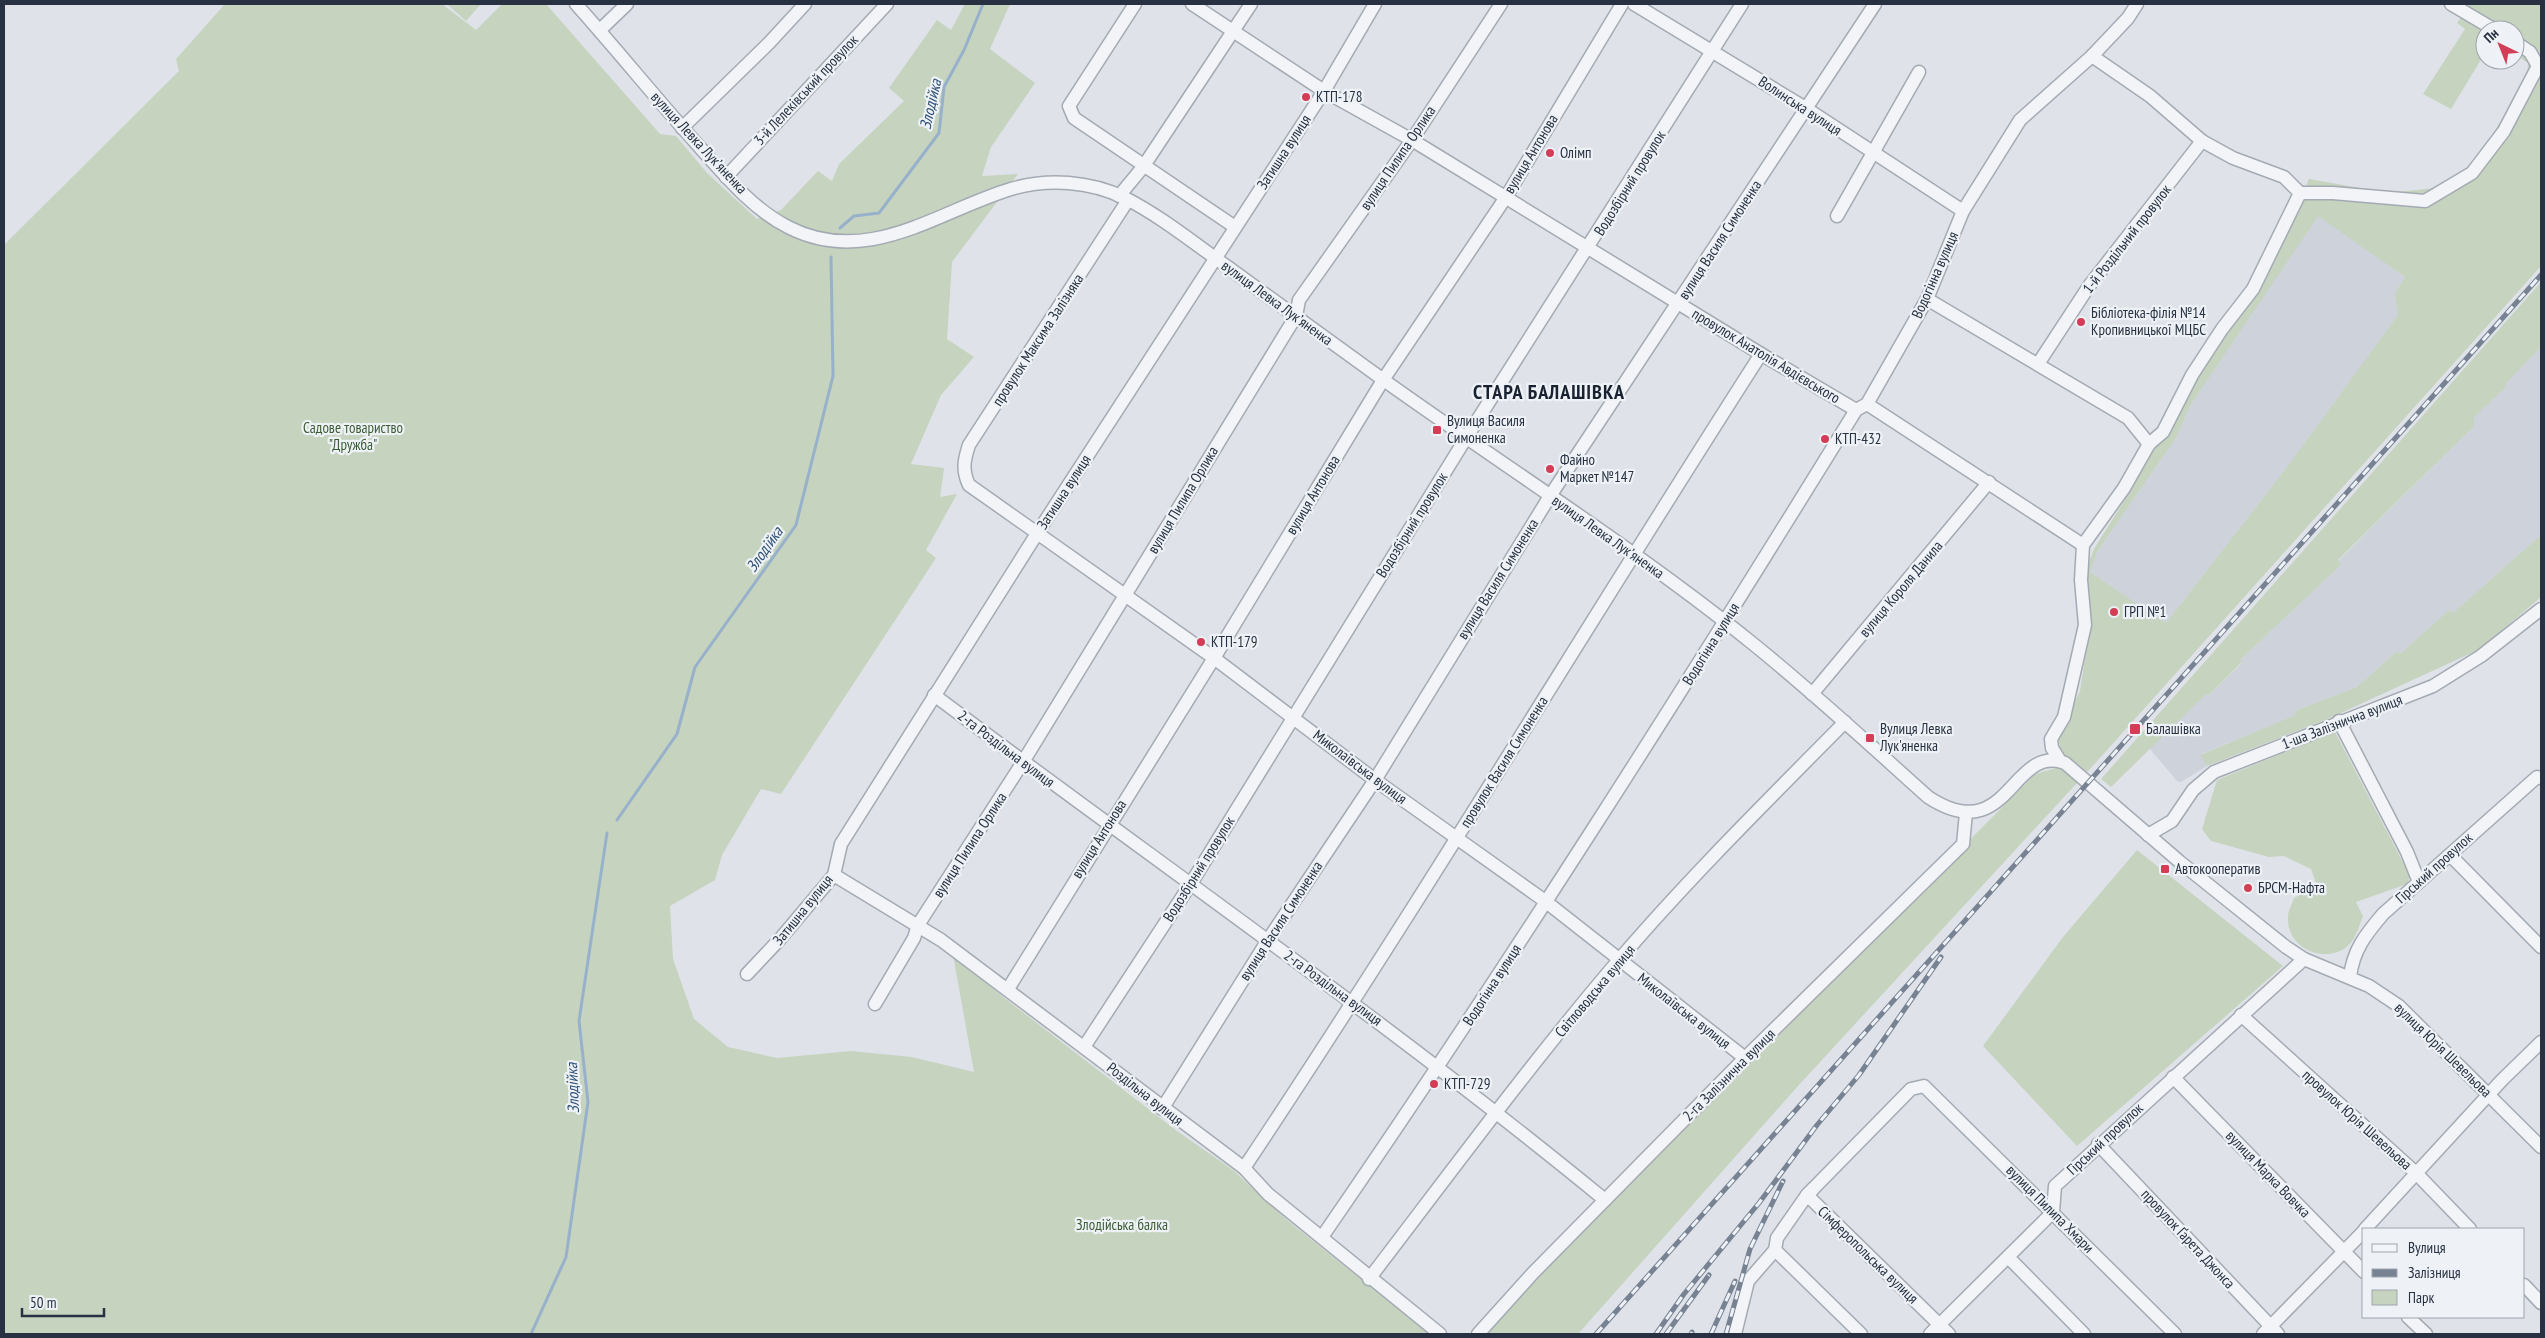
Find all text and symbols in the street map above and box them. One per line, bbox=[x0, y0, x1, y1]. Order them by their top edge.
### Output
north arrow bbox=[2475, 20, 2525, 70]
text: Пн bbox=[2480, 24, 2502, 47]
street label: 3-й Лелеківський провулок bbox=[749, 30, 862, 149]
street label: Волинська вулиця bbox=[1755, 72, 1846, 140]
water label: Злодійка bbox=[915, 76, 946, 131]
place label: КТП-178 bbox=[1316, 87, 1362, 106]
street label: вулиця Левка Лукʼяненка bbox=[647, 88, 752, 198]
marker: КТП-178 bbox=[1300, 91, 1312, 103]
street label: вулиця Пилипа Орлика bbox=[1356, 102, 1440, 214]
street label: Затишна вулиця bbox=[1252, 111, 1315, 193]
street label: вулиця Антонова bbox=[1499, 111, 1562, 197]
street label: Водозбірний провулок bbox=[1590, 127, 1670, 239]
place label: Олімп bbox=[1560, 143, 1592, 162]
marker: Олімп bbox=[1544, 147, 1556, 159]
street label: вулиця Василя Симоненка bbox=[1674, 176, 1765, 303]
street label: 1-й Роздільний провулок bbox=[2078, 180, 2175, 297]
street label: Водогінна вулиця bbox=[1907, 228, 1962, 321]
street label: вулиця Левка Лукʼяненка bbox=[1218, 256, 1337, 349]
street label: провулок Максима Залізняка bbox=[988, 270, 1087, 409]
place label: Бібліотека-філія №14 Кропивницької МЦБС bbox=[2091, 303, 2206, 339]
street label: провулок Анатолія Авдієвського bbox=[1689, 304, 1844, 407]
marker: Бібліотека-філія №14 Кропивницької МЦБС bbox=[2075, 316, 2087, 328]
district label: СТАРА БАЛАШІВКА bbox=[1473, 379, 1625, 405]
place label: Вулиця Василя Симоненка bbox=[1447, 411, 1525, 447]
park label: Садове товариство "Дружба" bbox=[303, 418, 403, 454]
marker: Вулиця Василя Симоненка bbox=[1431, 424, 1443, 436]
place label: КТП-432 bbox=[1835, 429, 1881, 448]
marker: КТП-432 bbox=[1819, 433, 1831, 445]
street label: вулиця Пилипа Орлика bbox=[1143, 443, 1222, 557]
place label: Файно Маркет №147 bbox=[1560, 450, 1634, 486]
street label: Затишна вулиця bbox=[1032, 451, 1095, 533]
street label: вулиця Антонова bbox=[1281, 452, 1344, 538]
marker: Файно Маркет №147 bbox=[1544, 463, 1556, 475]
street label: Водозбірний провулок bbox=[1372, 469, 1452, 581]
street label: вулиця Левка Лукʼяненка bbox=[1548, 491, 1668, 582]
street label: вулиця Василя Симоненка bbox=[1453, 515, 1542, 643]
water label: Злодійка bbox=[741, 521, 788, 575]
street label: вулиця Короля Данила bbox=[1855, 537, 1946, 641]
street label: Водогінна вулиця bbox=[1678, 599, 1743, 688]
place label: ГРП №1 bbox=[2124, 602, 2166, 621]
marker: ГРП №1 bbox=[2108, 606, 2120, 618]
place label: КТП-179 bbox=[1211, 632, 1257, 651]
marker: КТП-179 bbox=[1195, 636, 1207, 648]
street label: 1-ша Залізнична вулиця bbox=[2279, 690, 2405, 753]
street label: провулок Василя Симоненка bbox=[1455, 693, 1552, 831]
street label: 2-га Роздільна вулиця bbox=[954, 706, 1059, 791]
place label: Вулиця Левка Лук'яненка bbox=[1879, 719, 1952, 755]
place label: Балашівка bbox=[2146, 719, 2201, 738]
marker: Балашівка bbox=[2128, 722, 2142, 736]
street label: Миколаївська вулиця bbox=[1310, 725, 1411, 808]
marker: Вулиця Левка Лук'яненка bbox=[1864, 732, 1876, 744]
street label: вулиця Пилипа Орлика bbox=[928, 788, 1011, 901]
street label: вулиця Антонова bbox=[1067, 796, 1130, 882]
street label: Водозбірний провулок bbox=[1159, 813, 1239, 925]
street label: Гірський провулок bbox=[2391, 828, 2476, 907]
street label: вулиця Василя Симоненка bbox=[1235, 857, 1326, 984]
place label: Автокооператив bbox=[2175, 859, 2261, 878]
marker: Автокооператив bbox=[2159, 863, 2171, 875]
street label: Затишна вулиця bbox=[768, 870, 837, 949]
place label: БРСМ-Нафта bbox=[2258, 878, 2325, 897]
marker: БРСМ-Нафта bbox=[2242, 882, 2254, 894]
street label: Водогінна вулиця bbox=[1458, 940, 1525, 1029]
street label: Світловодська вулиця bbox=[1550, 940, 1639, 1041]
street label: 2-га Роздільна вулиця bbox=[1280, 946, 1386, 1030]
street label: Миколаївська вулиця bbox=[1634, 968, 1735, 1053]
street label: вулиця Юрія Шевельова bbox=[2391, 998, 2496, 1101]
street label: 2-га Залізнична вулиця bbox=[1678, 1024, 1779, 1125]
street label: Роздільна вулиця bbox=[1103, 1058, 1188, 1130]
water label: Злодійка bbox=[561, 1061, 583, 1114]
street label: провулок Юрія Шевельова bbox=[2299, 1065, 2416, 1174]
place label: КТП-729 bbox=[1444, 1074, 1490, 1093]
marker: КТП-729 bbox=[1428, 1078, 1440, 1090]
street label: Гірський провулок bbox=[2063, 1098, 2147, 1179]
street label: вулиця Марка Вовчка bbox=[2222, 1126, 2315, 1221]
street label: вулиця Пилипа Хмари bbox=[2002, 1161, 2098, 1257]
street label: провулок Ґарета Джонса bbox=[2137, 1185, 2239, 1292]
street label: Сімферопольська вулиця bbox=[1814, 1202, 1923, 1308]
park label: Злодійська балка bbox=[1076, 1215, 1168, 1234]
legend bbox=[2362, 1228, 2525, 1318]
text: Вулиця bbox=[2408, 1238, 2446, 1257]
text: Залізниця bbox=[2408, 1263, 2461, 1282]
scale bar bbox=[22, 1286, 105, 1318]
text: Парк bbox=[2408, 1288, 2434, 1307]
text: 50 m bbox=[30, 1293, 56, 1312]

